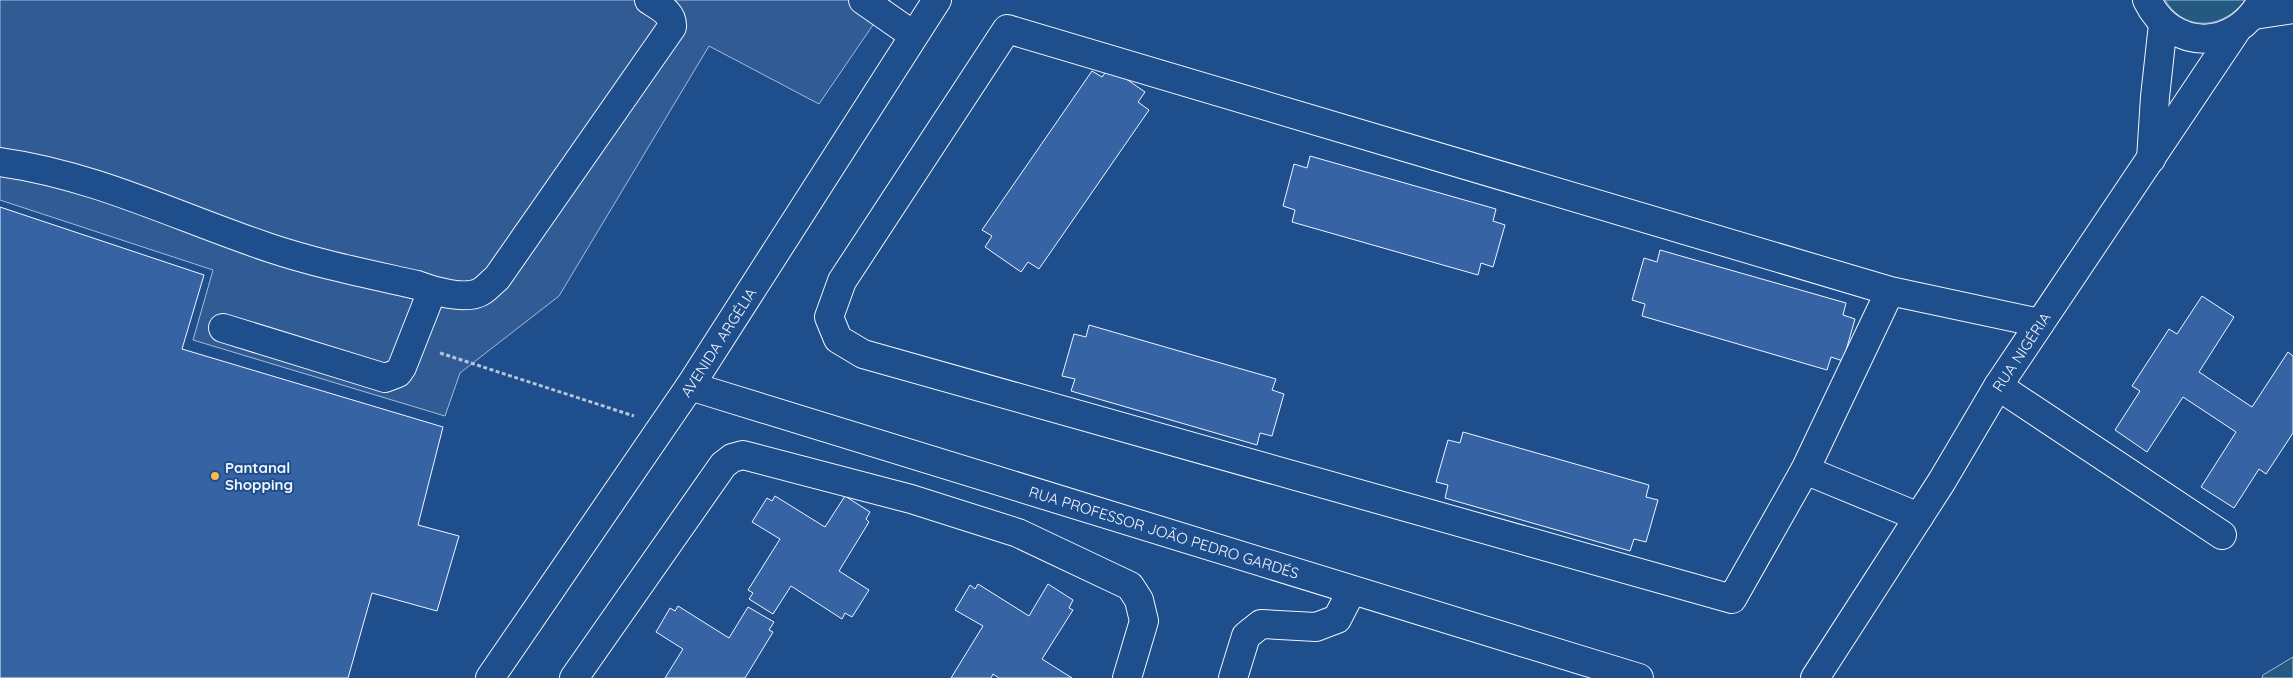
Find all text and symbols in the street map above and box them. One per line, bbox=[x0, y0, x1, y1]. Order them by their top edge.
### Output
street label: AVENIDA ARGÉLIA bbox=[676, 284, 760, 400]
street label: RUA NIGÉRIA bbox=[1988, 308, 2055, 395]
place label: Pantanal Shopping bbox=[225, 458, 293, 494]
marker: Pantanal Shopping bbox=[209, 470, 221, 482]
street label: RUA PROFESSOR JOÃO PEDRO GARDÉS bbox=[1027, 481, 1301, 582]

